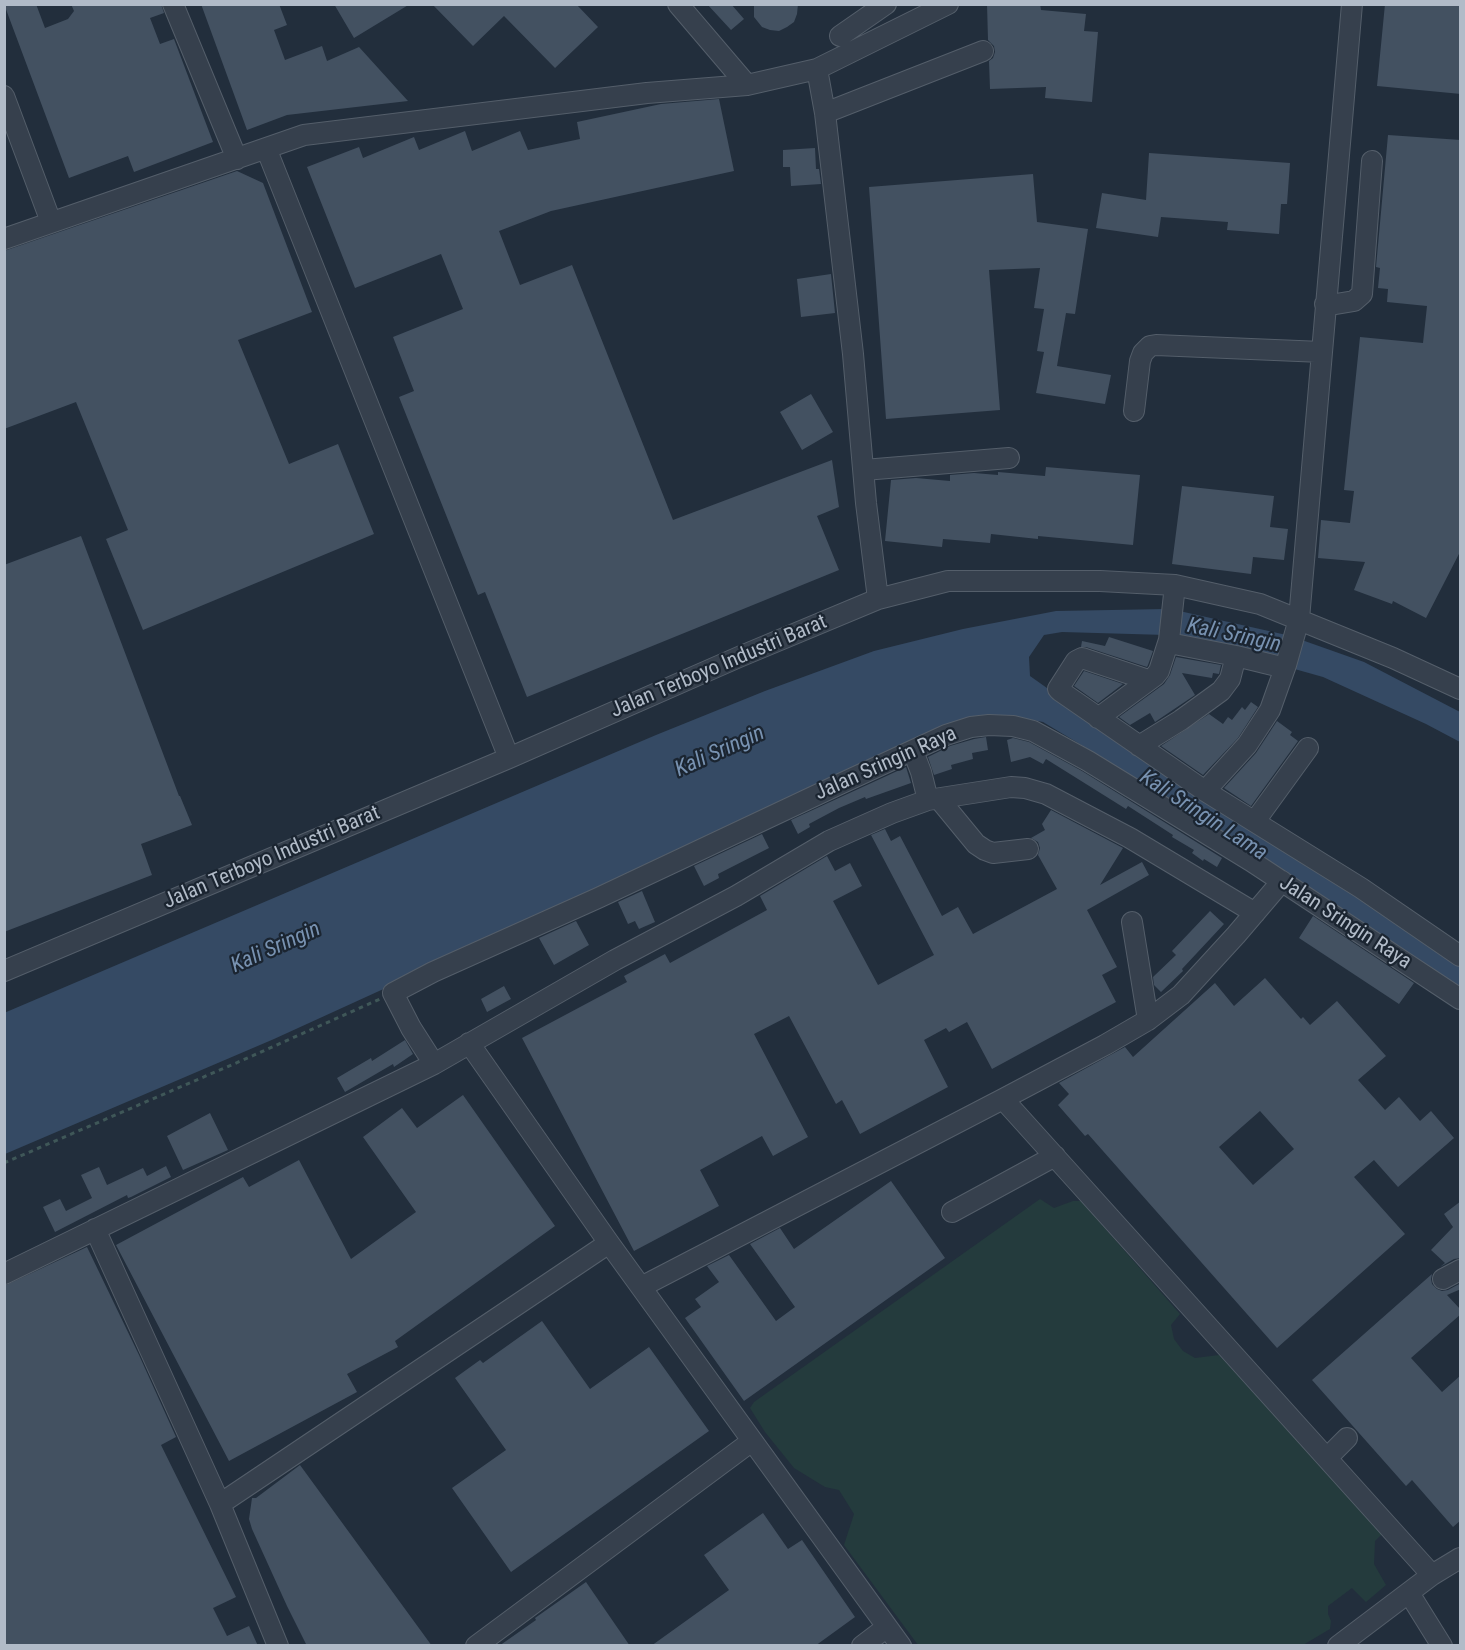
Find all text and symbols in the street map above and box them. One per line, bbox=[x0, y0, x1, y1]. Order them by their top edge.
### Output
street label: Jalan Terboyo Industri Barat bbox=[607, 610, 831, 724]
water label: Kali Sringin bbox=[1185, 613, 1283, 659]
water label: Kali Sringin bbox=[671, 721, 769, 783]
street label: Jalan Sringin Raya bbox=[811, 722, 961, 806]
water label: Kali Sringin Lama bbox=[1134, 765, 1272, 867]
street label: Jalan Terboyo Industri Barat bbox=[160, 801, 384, 915]
street label: Jalan Sringin Raya bbox=[1274, 871, 1416, 975]
water label: Kali Sringin bbox=[227, 917, 325, 979]

